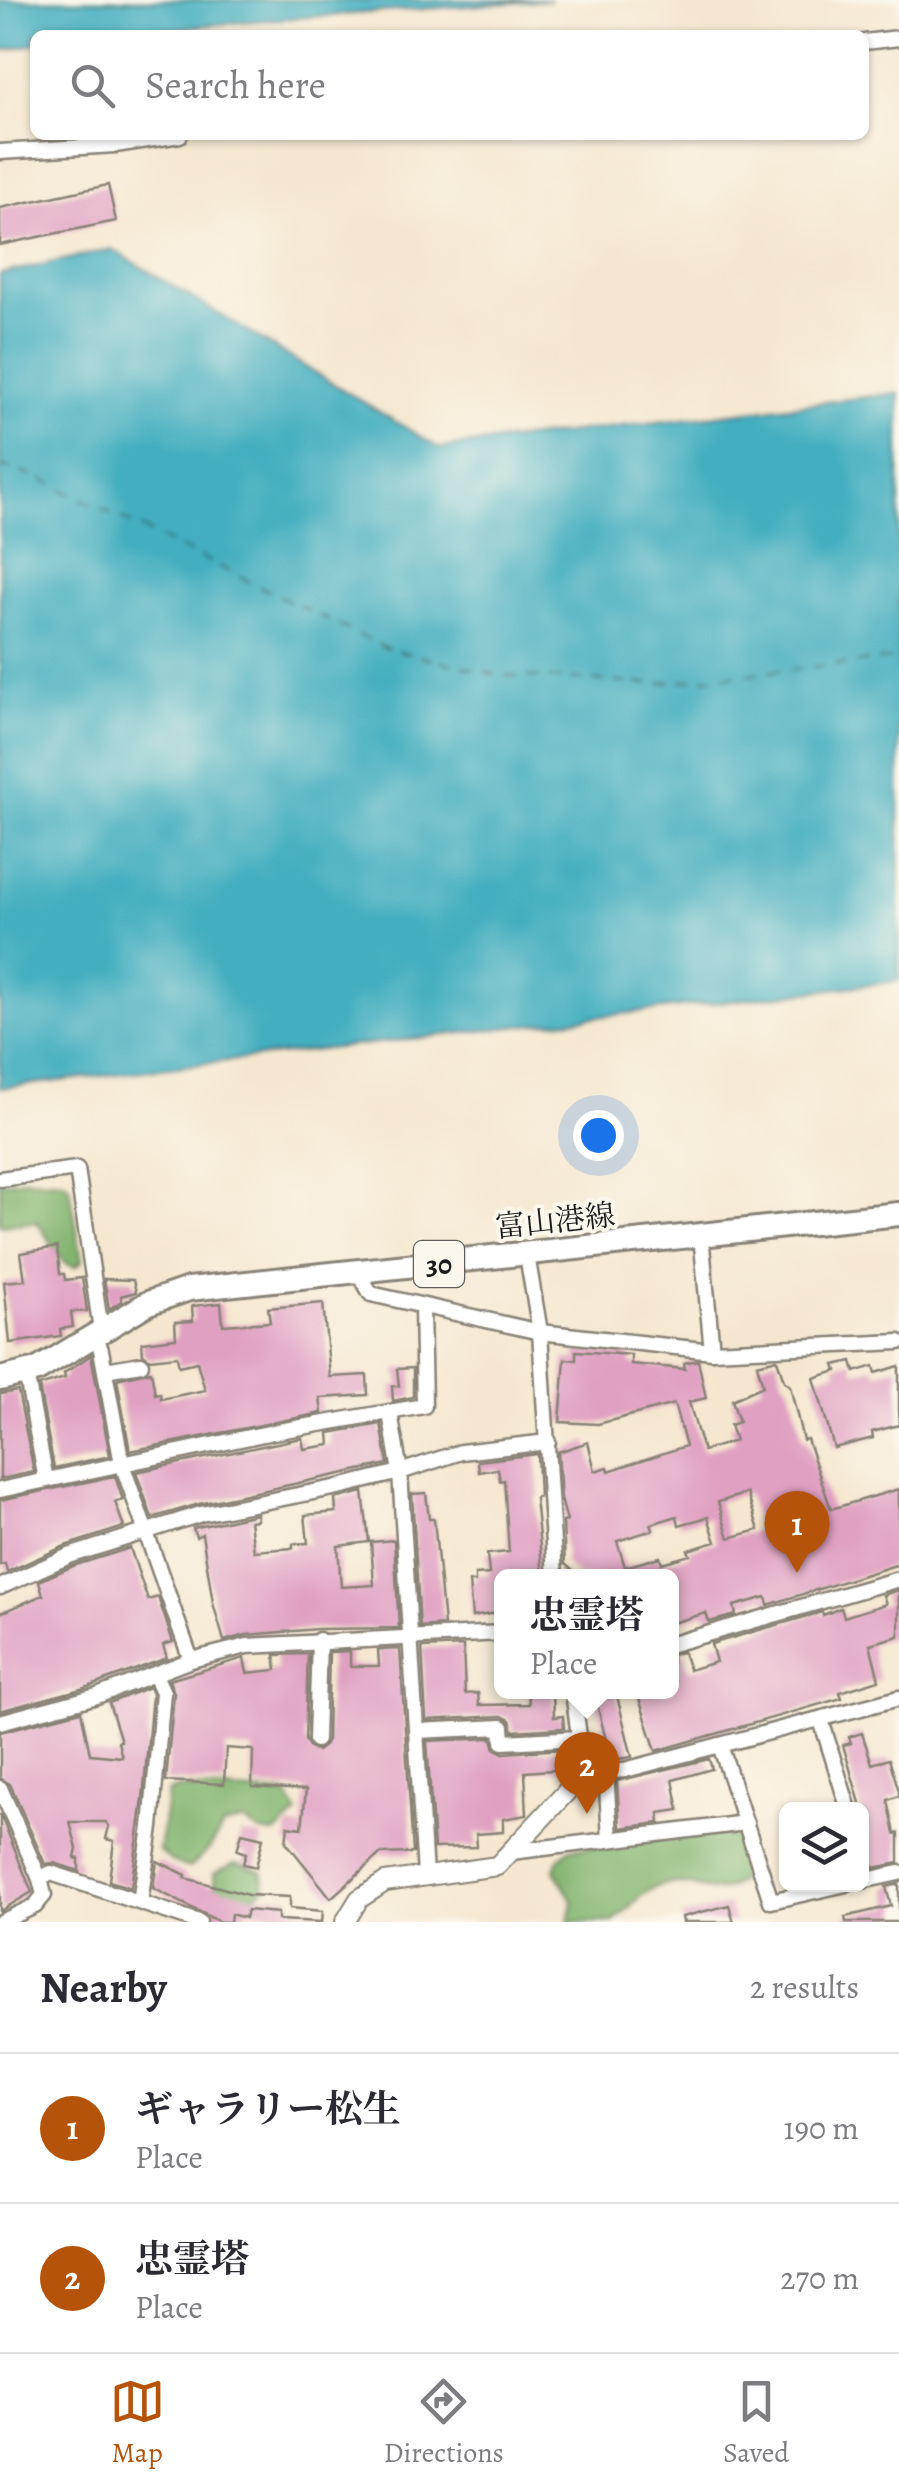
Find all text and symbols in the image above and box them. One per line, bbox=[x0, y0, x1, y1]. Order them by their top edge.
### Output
search box bbox=[30, 30, 869, 140]
icon: search bbox=[65, 58, 120, 113]
text: Search here bbox=[145, 59, 326, 111]
your location bbox=[573, 1110, 624, 1161]
street label: 富山港線 bbox=[493, 1195, 617, 1247]
road number: 30 bbox=[414, 1241, 464, 1287]
pin: 1 bbox=[764, 1490, 830, 1573]
popup bbox=[494, 1569, 679, 1699]
text: 忠霊塔 bbox=[529, 1589, 644, 1641]
text: Place bbox=[529, 1641, 597, 1685]
pin: 2 bbox=[554, 1732, 620, 1814]
map controls bbox=[779, 1802, 869, 1892]
button: layers bbox=[779, 1802, 869, 1892]
text: Nearby bbox=[40, 1959, 167, 2016]
text: 2 results bbox=[750, 1965, 859, 2009]
text: ギャラリー松生 bbox=[135, 2083, 401, 2135]
text: 1 bbox=[67, 2106, 78, 2150]
text: 190 m bbox=[783, 2106, 859, 2150]
text: Place bbox=[135, 2135, 203, 2179]
text: 忠霊塔 bbox=[135, 2233, 249, 2285]
text: 2 bbox=[65, 2256, 80, 2300]
text: 270 m bbox=[780, 2256, 859, 2300]
text: Place bbox=[135, 2285, 203, 2329]
tab: Map bbox=[110, 2374, 165, 2472]
tab: Directions bbox=[384, 2374, 504, 2472]
tab: Saved bbox=[723, 2374, 789, 2472]

